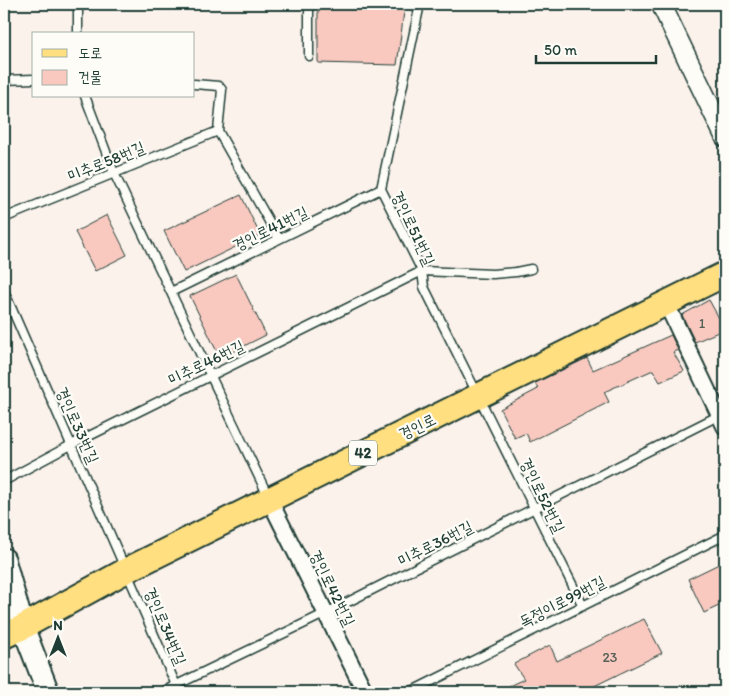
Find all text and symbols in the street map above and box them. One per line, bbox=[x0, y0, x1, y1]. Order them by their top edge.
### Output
legend bbox=[32, 32, 195, 98]
scale bar bbox=[536, 32, 656, 64]
text: 50 m bbox=[544, 41, 577, 59]
text: 도로 bbox=[78, 44, 102, 62]
text: 건물 bbox=[78, 68, 102, 86]
street label: 미추로58번길 bbox=[65, 137, 148, 186]
street label: 경인로51번길 bbox=[388, 188, 439, 269]
street label: 경인로41번길 bbox=[229, 202, 311, 255]
house number: 1 bbox=[699, 315, 706, 332]
street label: 미추로46번길 bbox=[165, 336, 248, 389]
street label: 경인로33번길 bbox=[52, 384, 103, 467]
street label: 경인로 bbox=[396, 409, 439, 443]
road number: 42 bbox=[349, 440, 377, 466]
street label: 경인로52번길 bbox=[516, 455, 569, 536]
street label: 미추로36번길 bbox=[395, 516, 476, 570]
street label: 경인로42번길 bbox=[306, 547, 359, 630]
street label: 독정이로99번길 bbox=[516, 572, 609, 631]
street label: 경인로34번길 bbox=[141, 584, 190, 668]
north arrow bbox=[32, 614, 82, 664]
text: N bbox=[53, 617, 63, 634]
house number: 23 bbox=[603, 649, 618, 666]

